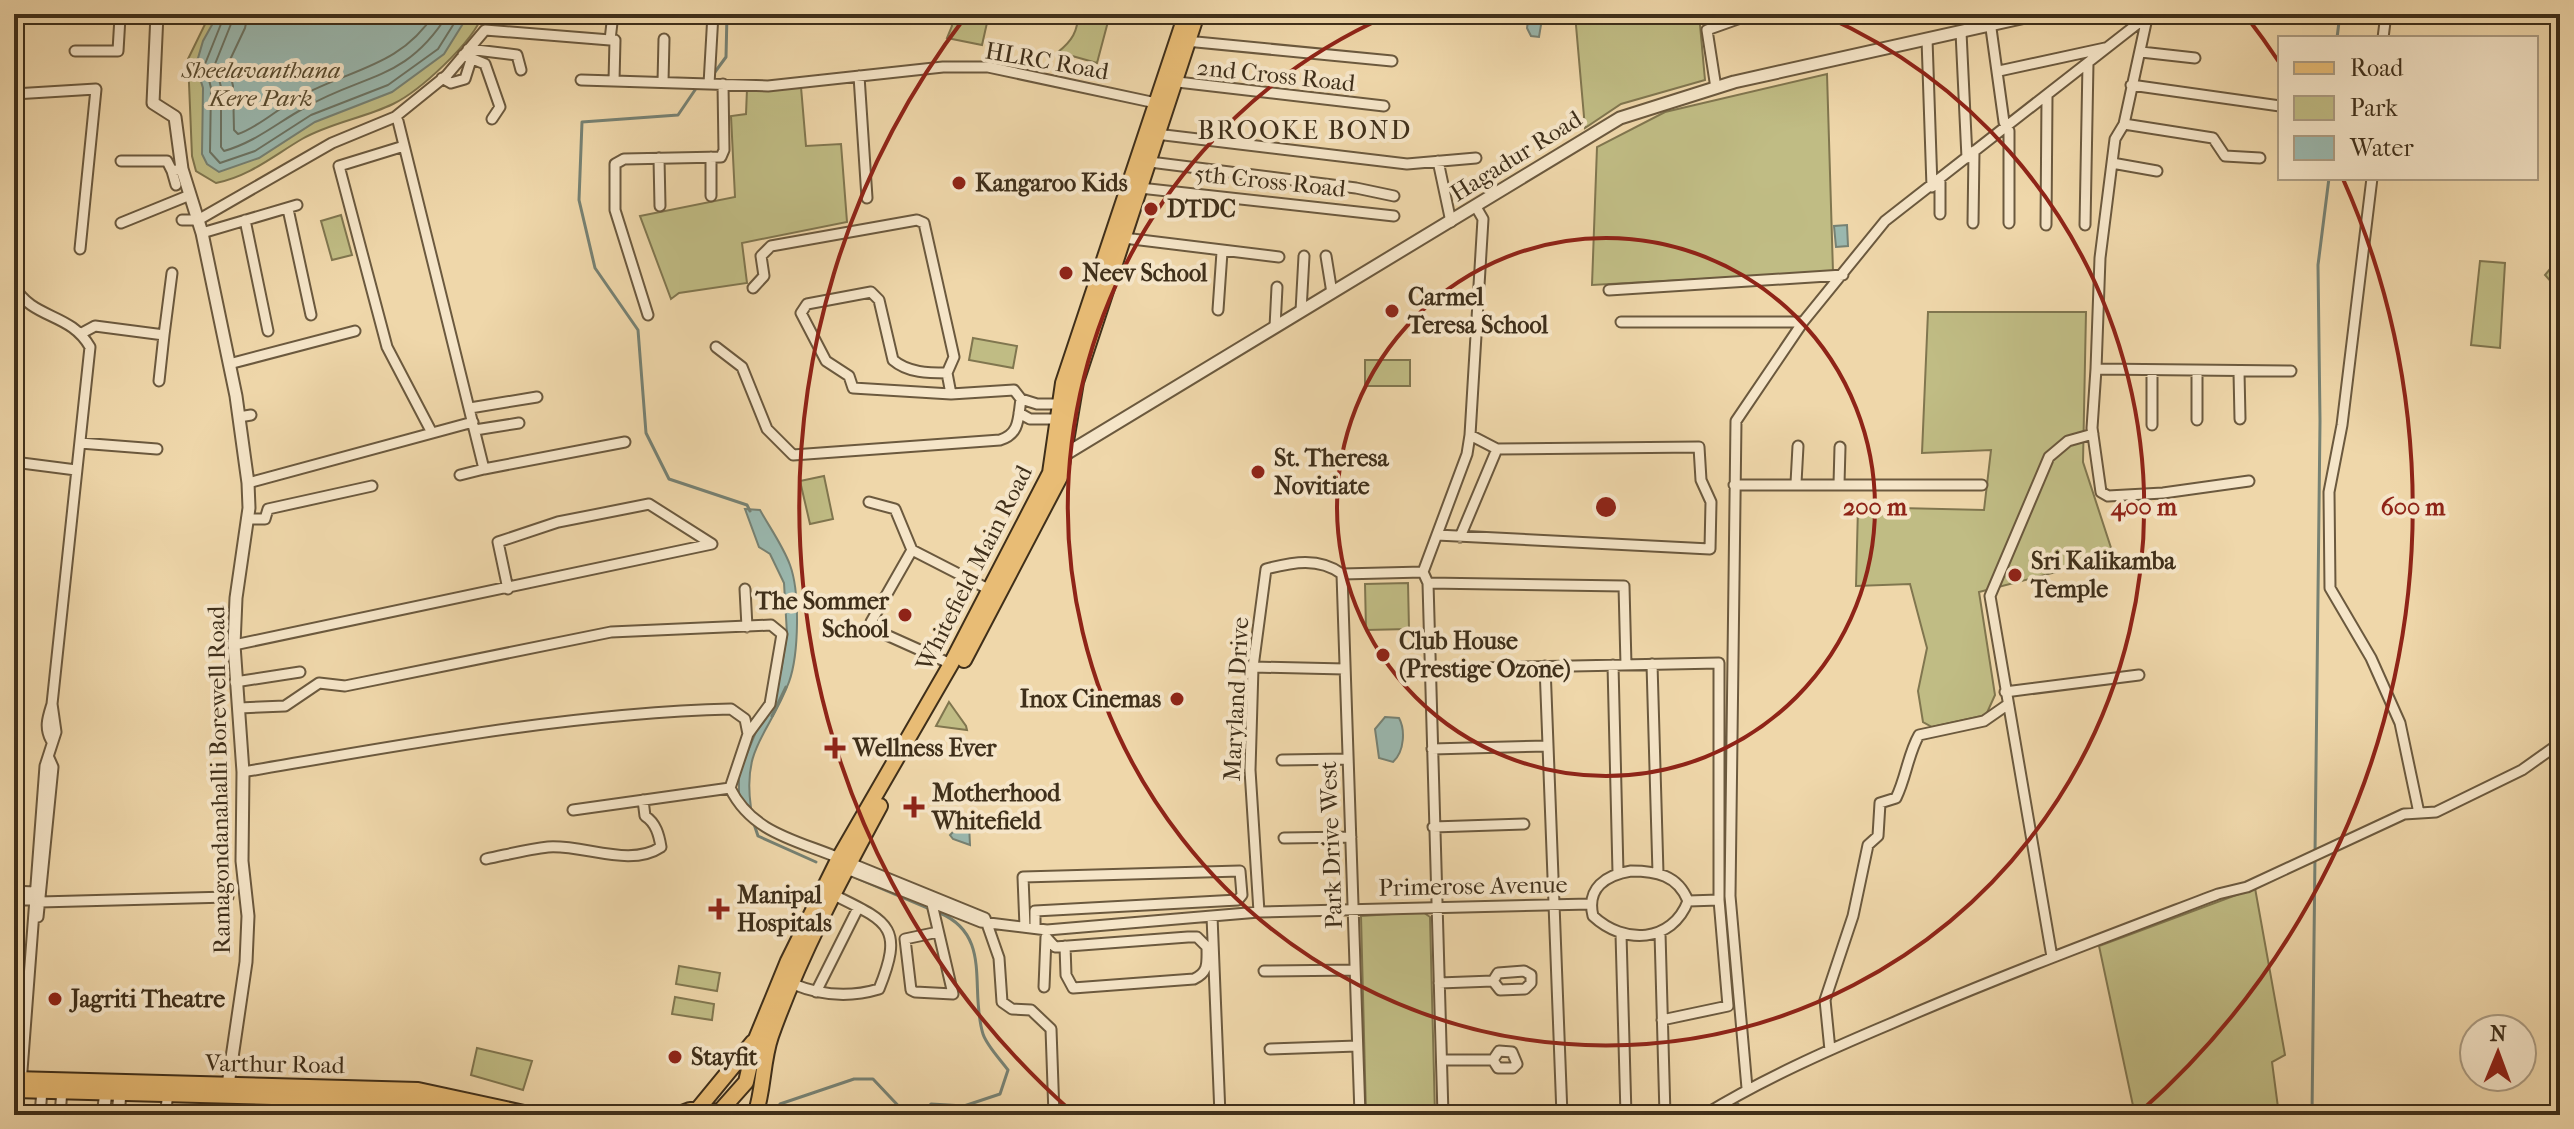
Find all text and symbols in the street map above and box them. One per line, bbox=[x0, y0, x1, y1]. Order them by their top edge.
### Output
street label: HLRC Road bbox=[983, 36, 1112, 86]
legend bbox=[2278, 36, 2538, 180]
street label: 2nd Cross Road bbox=[1195, 53, 1357, 97]
text: Road bbox=[2350, 54, 2404, 82]
park label: Sheelavanthana Kere Park bbox=[180, 56, 341, 112]
text: Park bbox=[2350, 94, 2398, 122]
street label: Hagadur Road bbox=[1445, 104, 1588, 207]
district label: BROOKE BOND bbox=[1198, 115, 1412, 146]
text: Water bbox=[2349, 134, 2414, 162]
street label: 5th Cross Road bbox=[1193, 159, 1348, 203]
place label: Kangaroo Kids bbox=[975, 169, 1128, 197]
marker: Kangaroo Kids bbox=[950, 174, 968, 192]
place label: DTDC bbox=[1167, 195, 1236, 223]
marker: DTDC bbox=[1142, 200, 1160, 218]
place label: Neev School bbox=[1082, 259, 1208, 287]
marker: Neev School bbox=[1057, 264, 1075, 282]
place label: Carmel Teresa School bbox=[1407, 283, 1548, 339]
marker: Carmel Teresa School bbox=[1383, 302, 1401, 320]
place label: St. Theresa Novitiate bbox=[1274, 444, 1389, 500]
street label: Whitefield Main Road bbox=[910, 460, 1038, 676]
marker: St. Theresa Novitiate bbox=[1249, 463, 1267, 481]
centre of rings bbox=[1592, 493, 1620, 521]
text: 200 m bbox=[1843, 493, 1908, 521]
text: 400 m bbox=[2110, 493, 2178, 522]
text: 600 m bbox=[2381, 493, 2446, 521]
place label: Sri Kalikamba Temple bbox=[2030, 547, 2176, 603]
marker: Sri Kalikamba Temple bbox=[2006, 566, 2024, 584]
place label: The Sommer School bbox=[755, 587, 890, 643]
street label: Ramagondanahalli Borewell Road bbox=[202, 605, 236, 954]
marker: The Sommer School bbox=[896, 606, 914, 624]
street label: Maryland Drive bbox=[1218, 616, 1254, 782]
place label: Club House (Prestige Ozone) bbox=[1399, 627, 1571, 683]
marker: Club House (Prestige Ozone) bbox=[1374, 646, 1392, 664]
place label: Inox Cinemas bbox=[1020, 685, 1161, 713]
marker: Inox Cinemas bbox=[1168, 690, 1186, 708]
place label: Wellness Ever bbox=[852, 734, 997, 762]
marker: Wellness Ever bbox=[824, 737, 846, 759]
street label: Park Drive West bbox=[1314, 760, 1348, 929]
place label: Motherhood Whitefield bbox=[931, 779, 1061, 835]
marker: Motherhood Whitefield bbox=[903, 796, 925, 818]
street label: Primerose Avenue bbox=[1378, 870, 1568, 902]
place label: Manipal Hospitals bbox=[737, 881, 832, 937]
marker: Manipal Hospitals bbox=[708, 898, 730, 920]
place label: Jagriti Theatre bbox=[69, 985, 225, 1013]
marker: Jagriti Theatre bbox=[46, 990, 64, 1008]
north arrow bbox=[2458, 1013, 2538, 1093]
text: N bbox=[2490, 1021, 2507, 1047]
place label: Stayfit bbox=[691, 1043, 758, 1071]
marker: Stayfit bbox=[666, 1048, 684, 1066]
street label: Varthur Road bbox=[204, 1049, 346, 1079]

